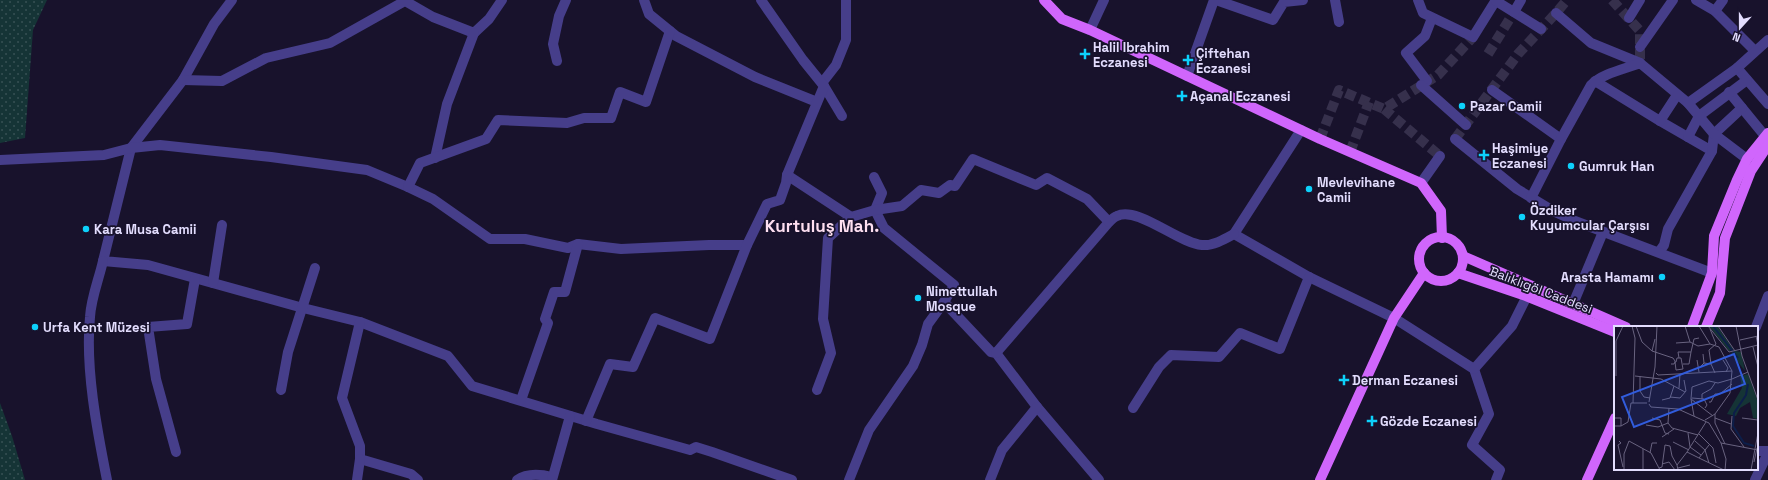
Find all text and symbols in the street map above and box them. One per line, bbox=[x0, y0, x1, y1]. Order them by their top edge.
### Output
north arrow bbox=[1720, 8, 1760, 48]
text: N bbox=[1730, 29, 1742, 45]
place label: Halil Ibrahim Eczanesi bbox=[1093, 39, 1170, 71]
place label: Çiftehan Eczanesi bbox=[1196, 45, 1251, 77]
marker: Halil Ibrahim Eczanesi bbox=[1080, 49, 1090, 59]
marker: Çiftehan Eczanesi bbox=[1183, 55, 1193, 65]
place label: Açanal Eczanesi bbox=[1190, 88, 1290, 105]
marker: Açanal Eczanesi bbox=[1177, 91, 1187, 101]
place label: Pazar Camii bbox=[1470, 98, 1542, 115]
marker: Pazar Camii bbox=[1457, 101, 1467, 111]
place label: Haşimiye Eczanesi bbox=[1492, 140, 1548, 172]
marker: Haşimiye Eczanesi bbox=[1479, 150, 1489, 160]
place label: Gumruk Han bbox=[1579, 158, 1655, 175]
marker: Gumruk Han bbox=[1566, 161, 1576, 171]
place label: Mevlevihane Camii bbox=[1317, 174, 1395, 206]
marker: Mevlevihane Camii bbox=[1304, 184, 1314, 194]
place label: Özdiker Kuyumcular Çarşısı bbox=[1530, 202, 1650, 234]
marker: Özdiker Kuyumcular Çarşısı bbox=[1517, 212, 1527, 222]
district label: Kurtuluş Mah. bbox=[765, 215, 879, 237]
place label: Kara Musa Camii bbox=[94, 221, 196, 238]
marker: Kara Musa Camii bbox=[81, 224, 91, 234]
street label: Balıklıgöl Caddesi bbox=[1487, 263, 1595, 317]
place label: Arasta Hamamı bbox=[1561, 269, 1654, 286]
marker: Arasta Hamamı bbox=[1657, 272, 1667, 282]
place label: Nimettullah Mosque bbox=[926, 283, 997, 315]
marker: Nimettullah Mosque bbox=[913, 293, 923, 303]
place label: Urfa Kent Müzesi bbox=[43, 319, 150, 336]
marker: Urfa Kent Müzesi bbox=[30, 322, 40, 332]
inset map bbox=[1614, 326, 1758, 470]
place label: Derman Eczanesi bbox=[1352, 372, 1458, 389]
marker: Derman Eczanesi bbox=[1339, 375, 1349, 385]
place label: Gözde Eczanesi bbox=[1380, 413, 1477, 430]
marker: Gözde Eczanesi bbox=[1367, 416, 1377, 426]

